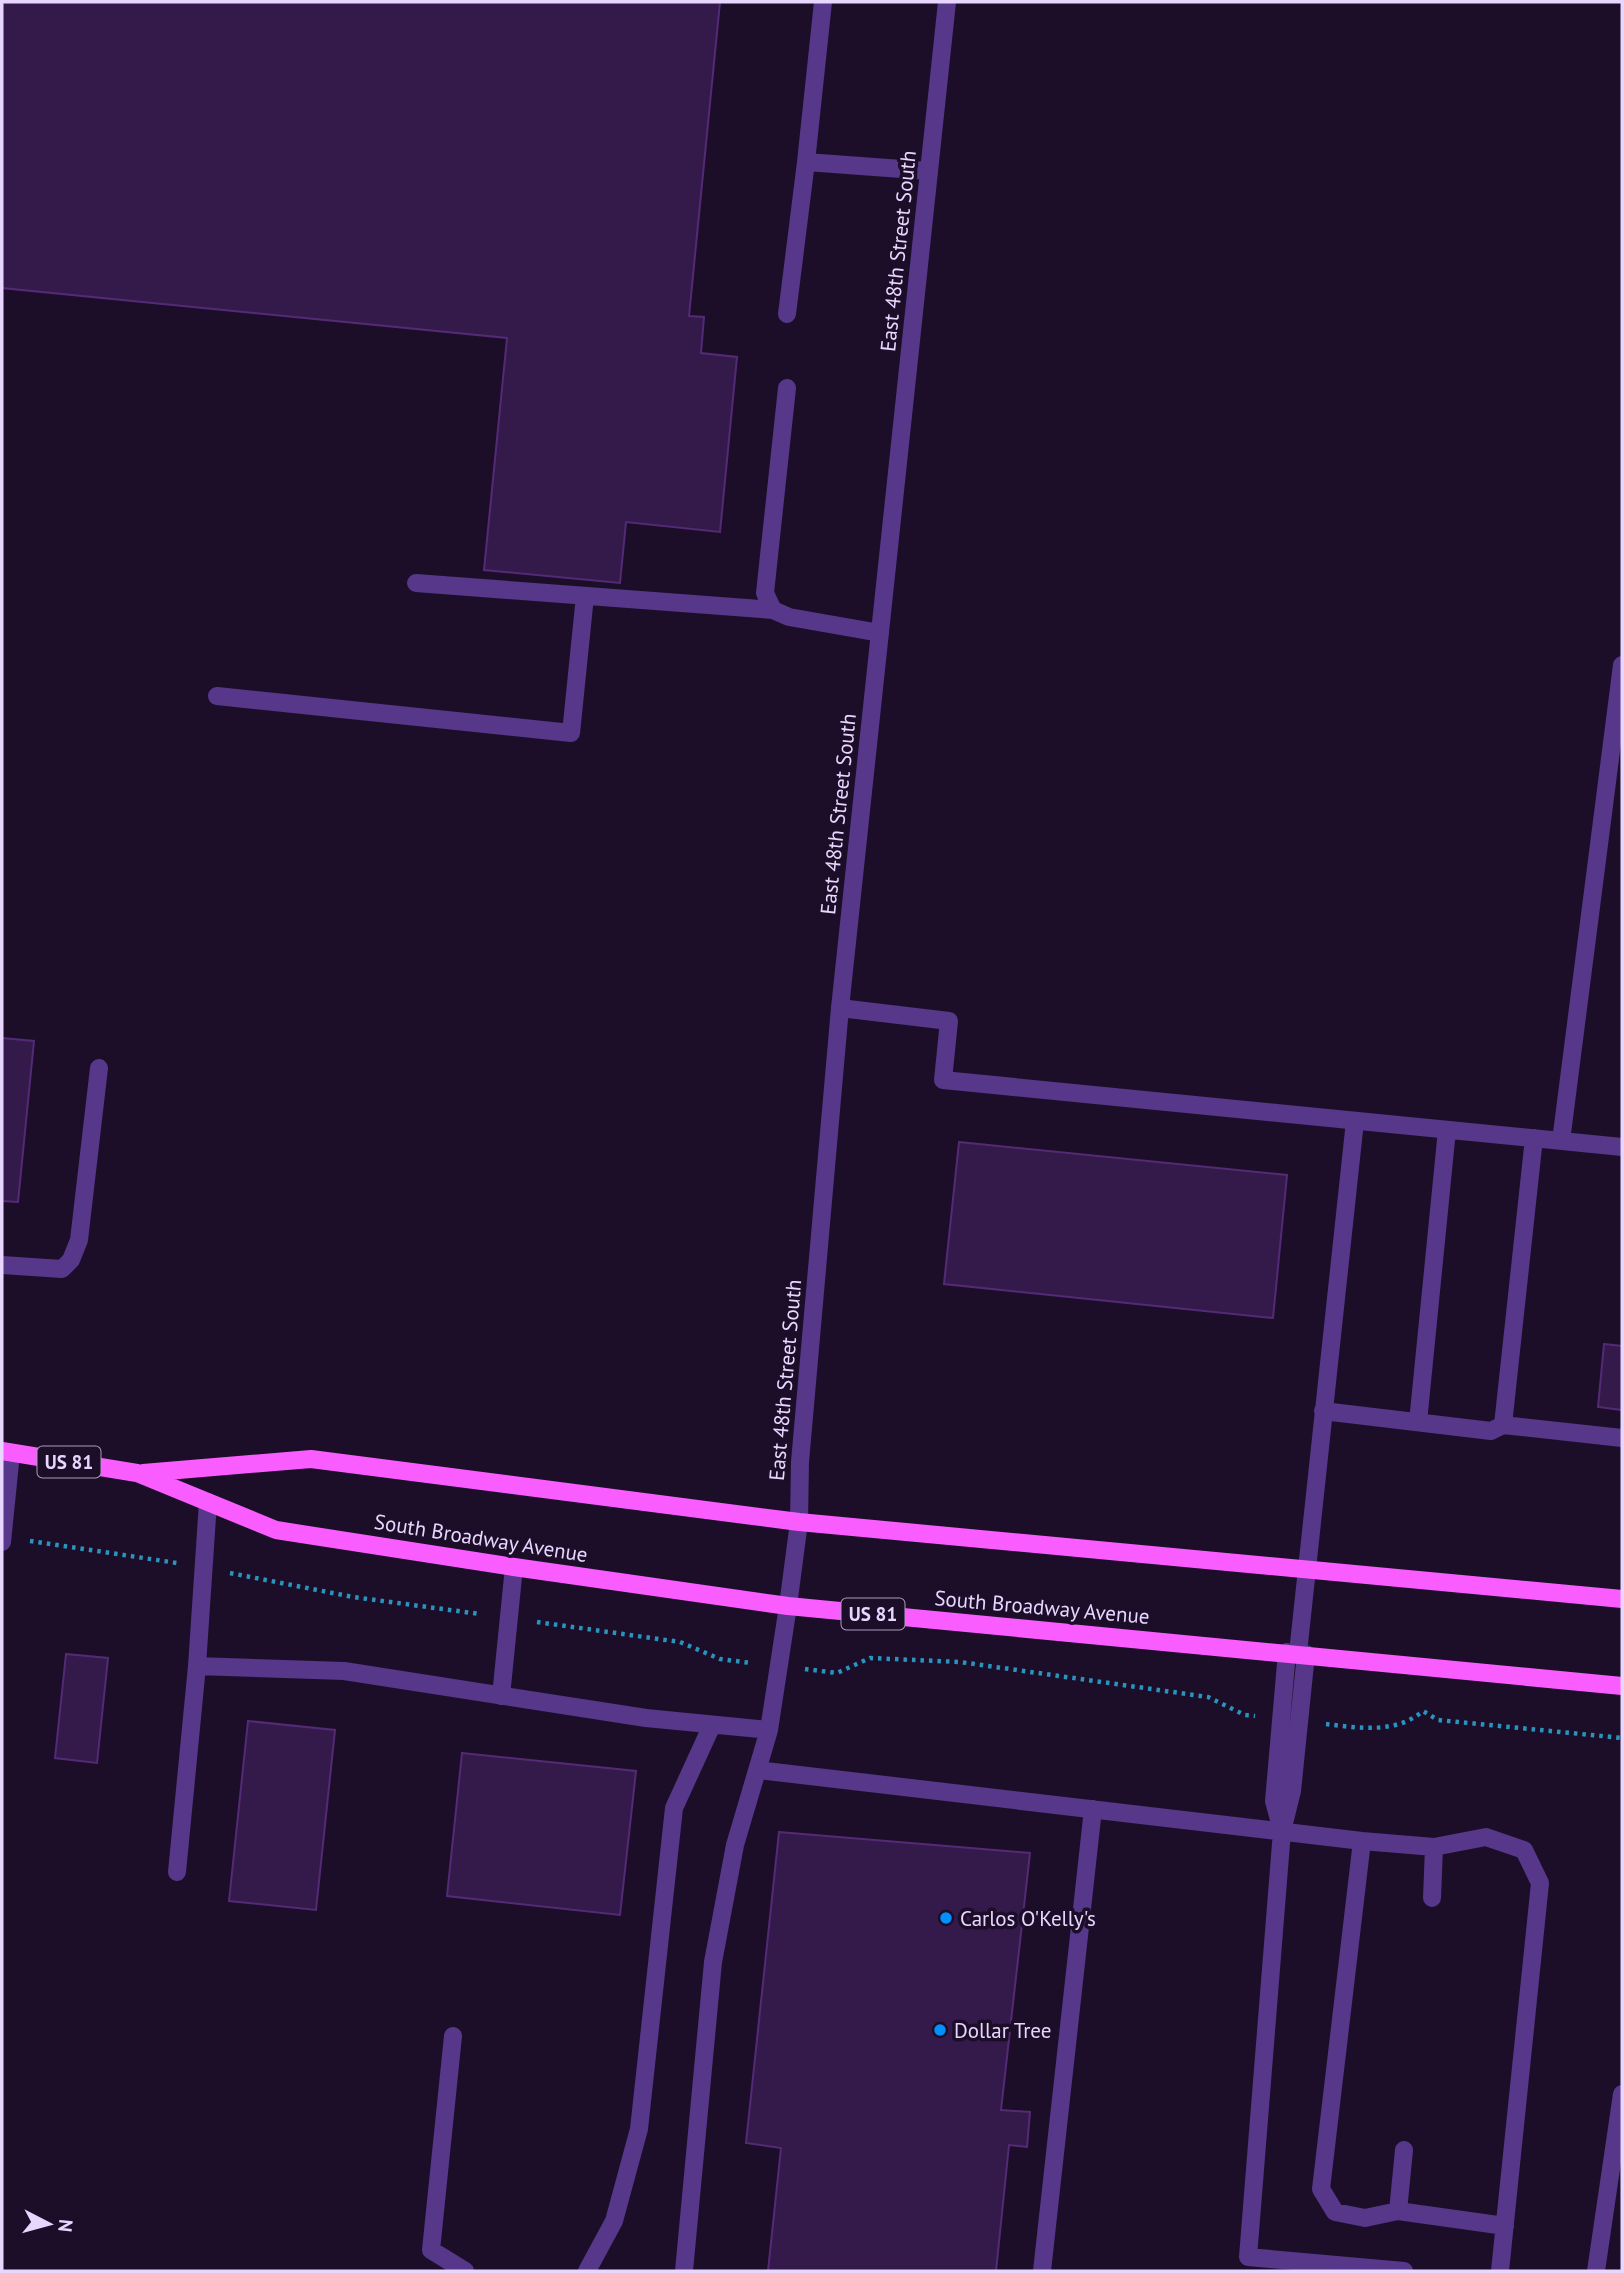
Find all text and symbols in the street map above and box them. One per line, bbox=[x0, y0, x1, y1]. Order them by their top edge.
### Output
street label: East 48th Street South bbox=[874, 149, 922, 353]
street label: East 48th Street South bbox=[814, 712, 862, 916]
street label: East 48th Street South bbox=[763, 1278, 807, 1482]
road number: US 81 bbox=[38, 1446, 100, 1478]
street label: South Broadway Avenue bbox=[372, 1508, 590, 1568]
street label: South Broadway Avenue bbox=[933, 1584, 1151, 1630]
road number: US 81 bbox=[842, 1598, 904, 1630]
place label: Carlos O'Kelly's bbox=[960, 1905, 1096, 1932]
marker: Carlos O'Kelly's bbox=[938, 1910, 954, 1926]
place label: Dollar Tree bbox=[954, 2017, 1051, 2044]
marker: Dollar Tree bbox=[932, 2022, 948, 2038]
north arrow bbox=[14, 2189, 84, 2259]
text: N bbox=[53, 2218, 78, 2233]

